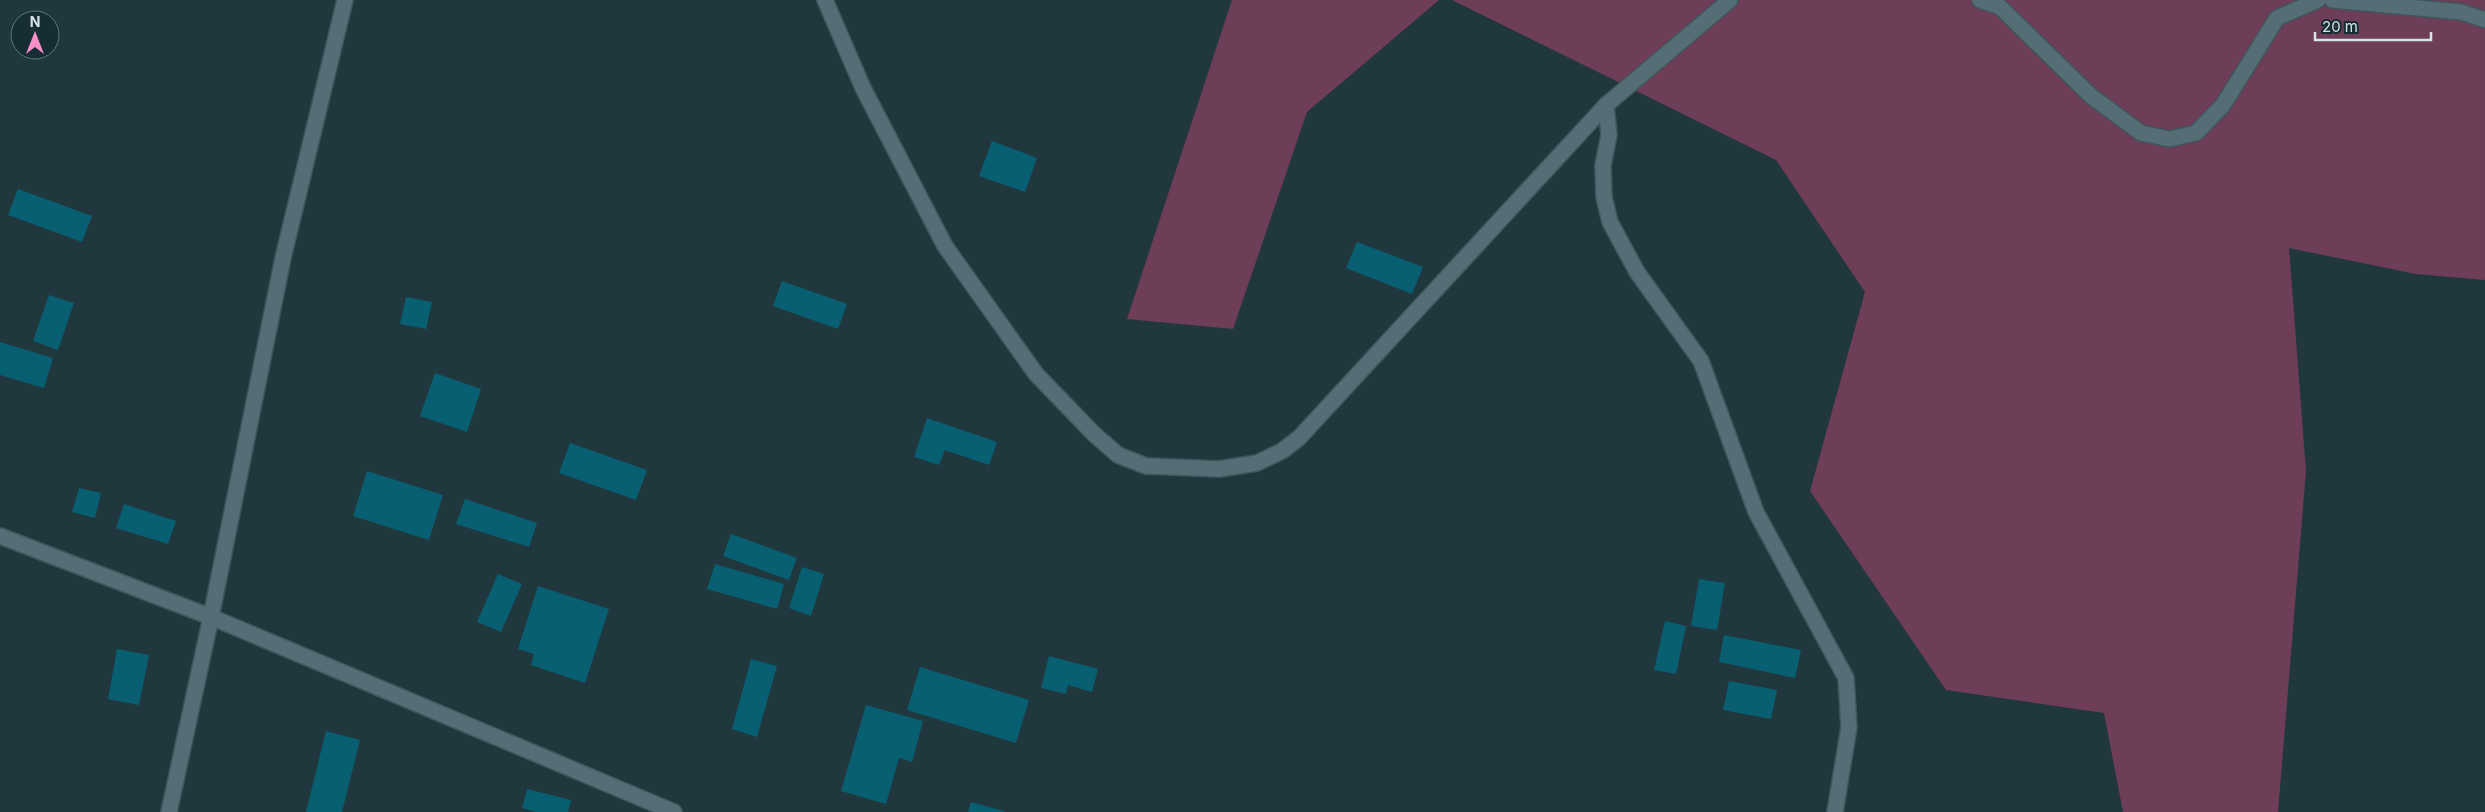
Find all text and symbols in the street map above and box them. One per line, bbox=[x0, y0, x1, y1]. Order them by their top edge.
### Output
north arrow bbox=[10, 10, 60, 60]
scale bar bbox=[2315, 10, 2431, 42]
text: N bbox=[30, 13, 40, 30]
text: 20 m bbox=[2322, 17, 2358, 36]

